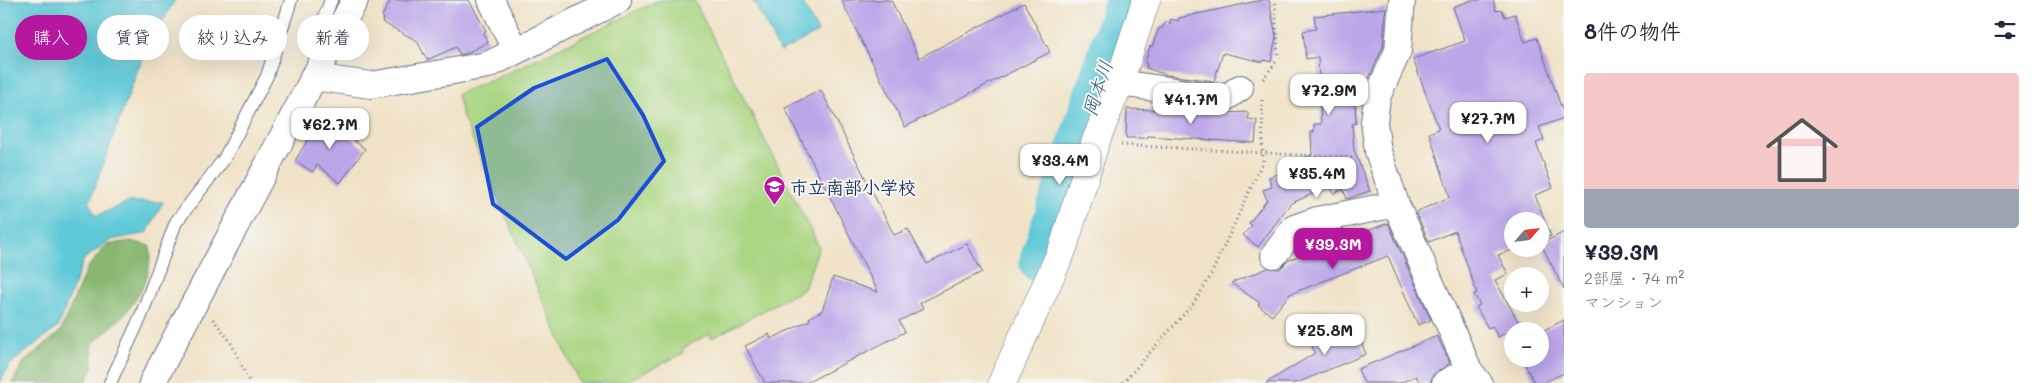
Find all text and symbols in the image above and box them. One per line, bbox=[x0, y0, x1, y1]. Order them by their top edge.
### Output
chip: 購入 bbox=[15, 15, 87, 60]
chip: 賃貸 bbox=[97, 15, 169, 60]
chip: 絞り込み bbox=[179, 15, 287, 60]
chip: 新着 bbox=[297, 15, 369, 60]
icon: filters bbox=[1991, 16, 2019, 44]
text: 8件の物件 bbox=[1584, 17, 1681, 44]
water label: 岡本川 bbox=[1076, 57, 1118, 119]
pin: ¥72.9M bbox=[1288, 74, 1370, 116]
text: ¥72.9M bbox=[1301, 79, 1357, 100]
pin: ¥41.7M bbox=[1150, 82, 1232, 125]
text: ¥41.7M bbox=[1164, 88, 1218, 109]
pin: ¥27.7M bbox=[1447, 102, 1529, 144]
icon: home bbox=[1757, 105, 1847, 195]
text: ¥27.7M bbox=[1460, 107, 1516, 128]
pin: ¥62.7M bbox=[289, 108, 371, 150]
text: ¥62.7M bbox=[302, 113, 358, 134]
pin: ¥33.4M bbox=[1019, 144, 1101, 186]
text: ¥33.4M bbox=[1031, 149, 1089, 170]
pin: ¥35.4M bbox=[1276, 156, 1358, 199]
text: ¥35.4M bbox=[1288, 162, 1346, 183]
school or university icon: 市立南部小学校 bbox=[762, 175, 786, 206]
place label: 市立南部小学校 bbox=[790, 175, 916, 199]
north arrow bbox=[1504, 212, 1549, 258]
map controls bbox=[1504, 212, 1549, 367]
pin: ¥39.3M bbox=[1292, 228, 1374, 270]
text: ¥39.3M bbox=[1304, 233, 1362, 254]
text: ¥39.3M bbox=[1584, 238, 1659, 265]
button: + bbox=[1504, 267, 1549, 312]
text: 2部屋 · 74 m² bbox=[1584, 267, 1684, 288]
text: マンション bbox=[1584, 291, 1663, 312]
pin: ¥25.8M bbox=[1284, 314, 1366, 356]
text: ¥25.8M bbox=[1297, 319, 1353, 340]
button: − bbox=[1504, 322, 1549, 367]

